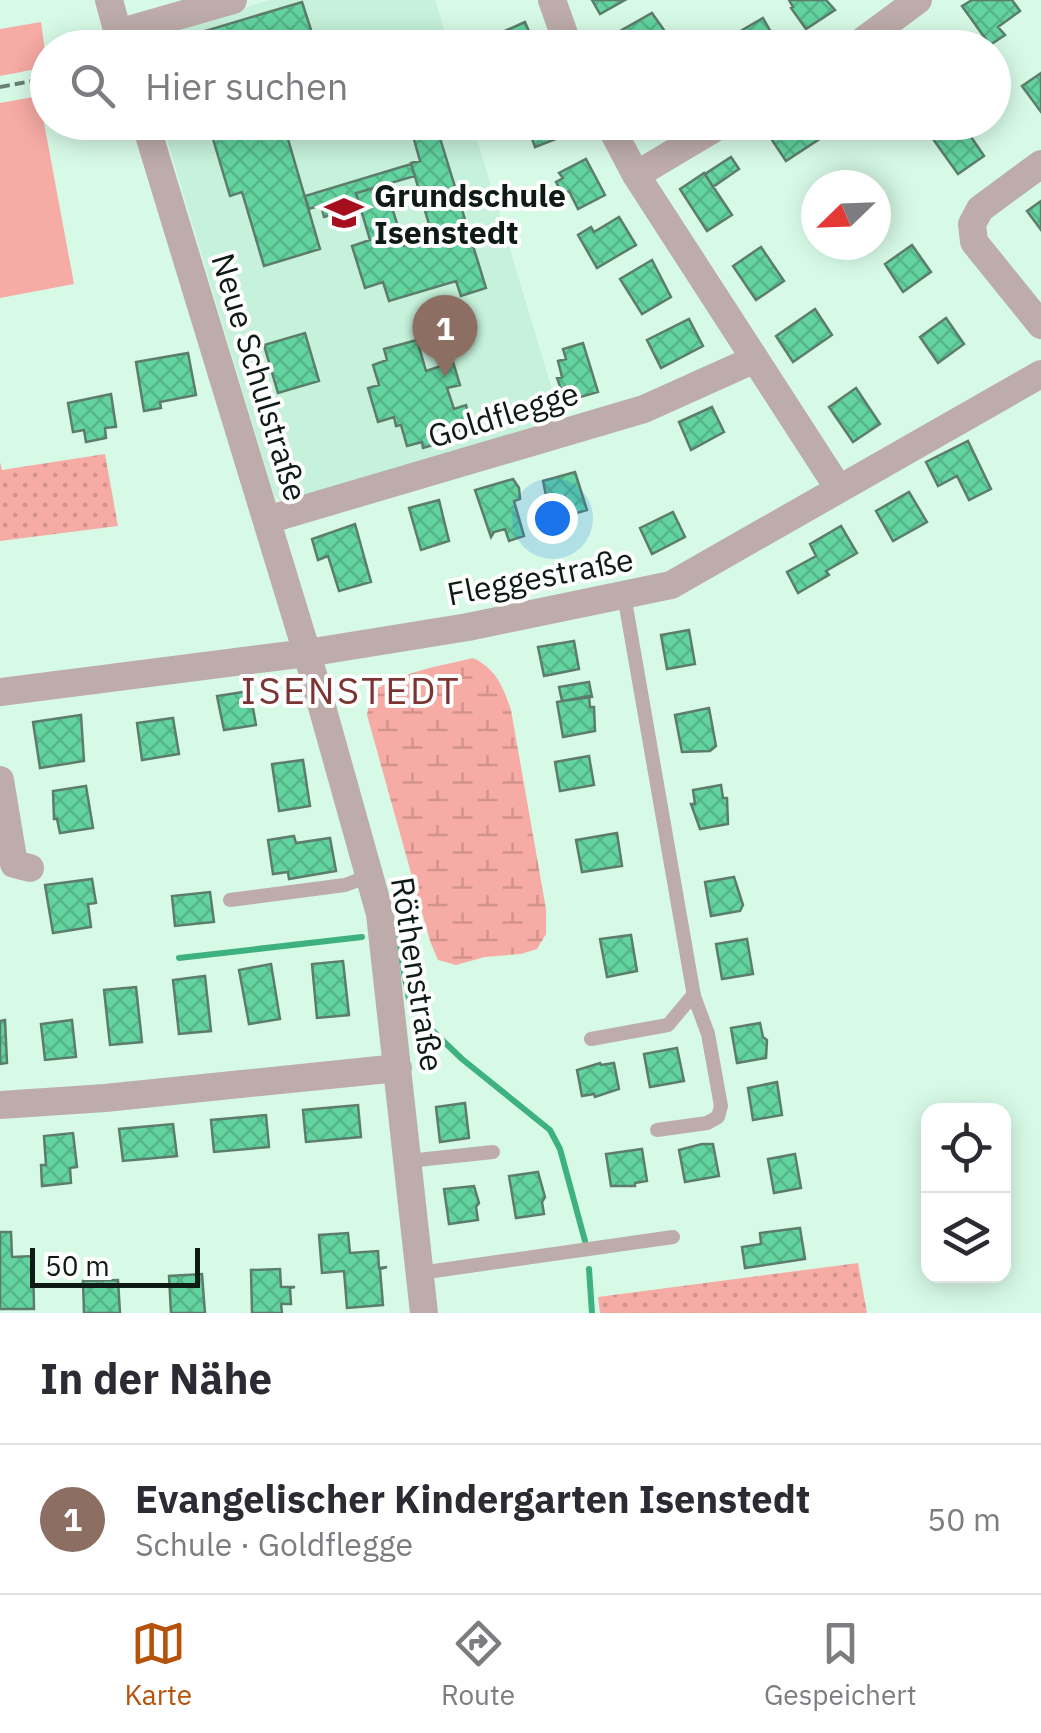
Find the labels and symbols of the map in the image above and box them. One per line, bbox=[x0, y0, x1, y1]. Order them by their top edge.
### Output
north arrow bbox=[801, 170, 891, 260]
place label: Grundschule Isenstedt bbox=[374, 174, 566, 253]
school or university icon: Grundschule Isenstedt bbox=[323, 192, 365, 234]
street label: Neue Schulstraße bbox=[202, 248, 318, 506]
pin: 1 bbox=[412, 294, 478, 377]
street label: Goldflegge bbox=[423, 371, 583, 457]
your location bbox=[527, 493, 578, 544]
street label: Fleggestraße bbox=[443, 537, 637, 615]
district label: ISENSTEDT bbox=[241, 665, 461, 714]
street label: Röthenstraße bbox=[382, 874, 454, 1074]
scale bar bbox=[30, 1243, 200, 1288]

